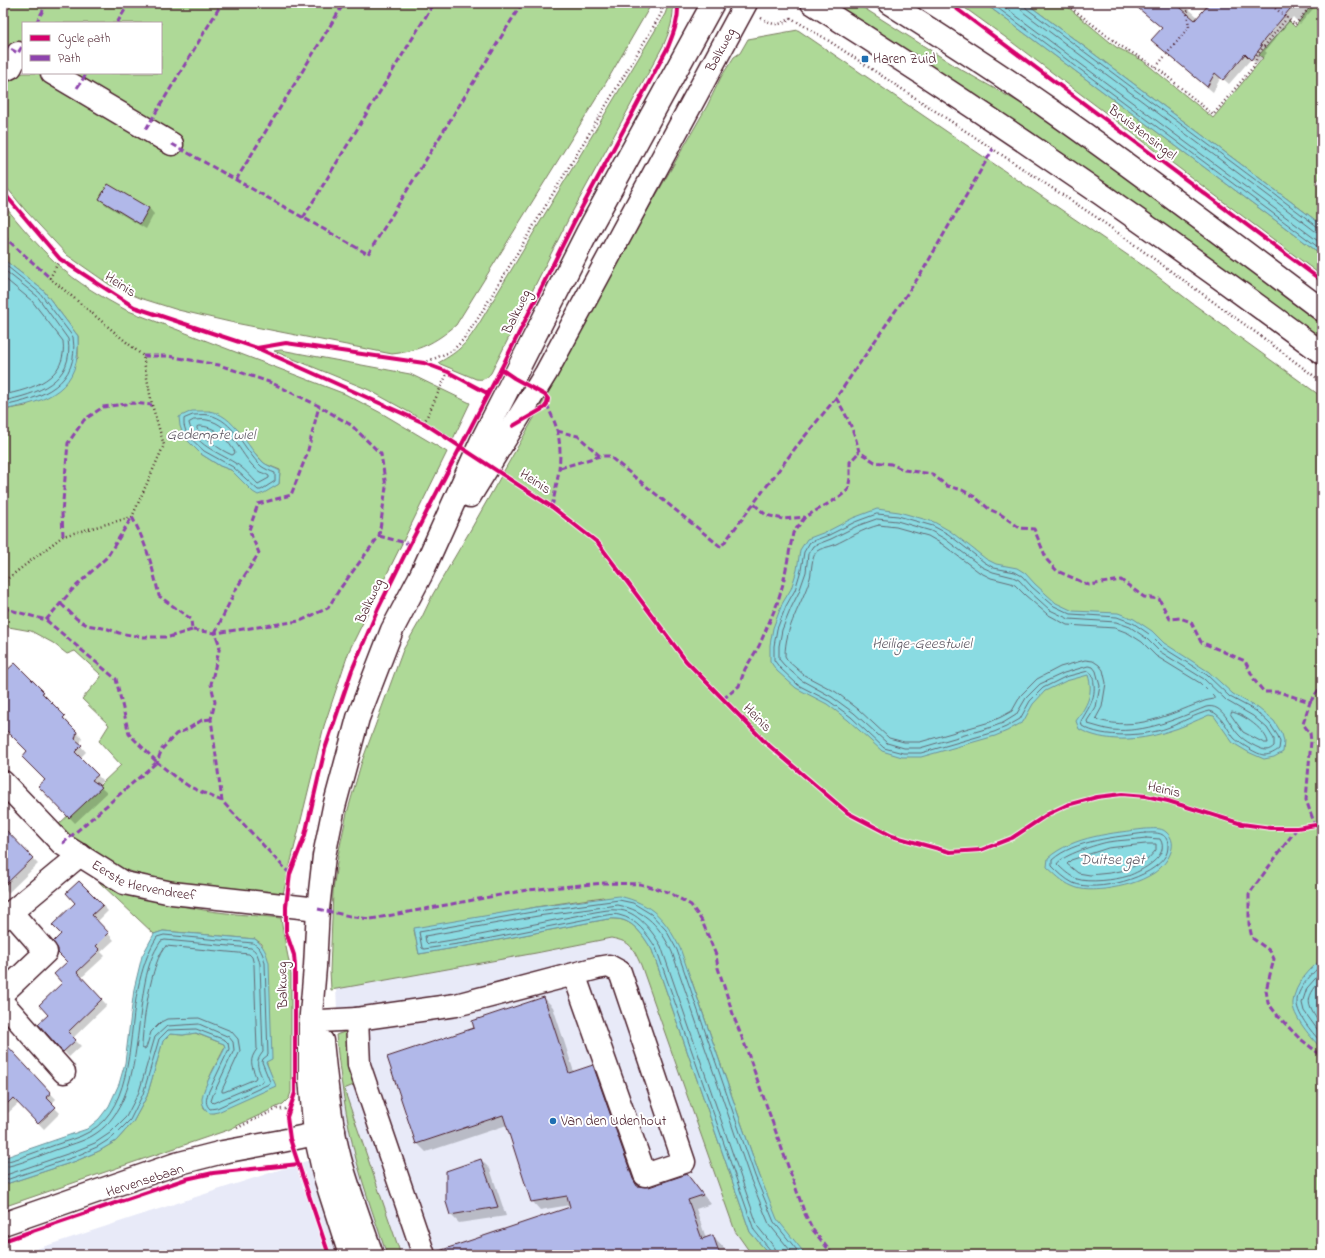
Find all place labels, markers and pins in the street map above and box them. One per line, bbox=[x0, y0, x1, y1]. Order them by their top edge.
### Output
place label: Haren Zuid bbox=[873, 49, 936, 70]
marker: Haren Zuid bbox=[860, 54, 870, 64]
place label: Van den Udenhout bbox=[560, 1111, 667, 1132]
marker: Van den Udenhout bbox=[548, 1116, 558, 1126]

